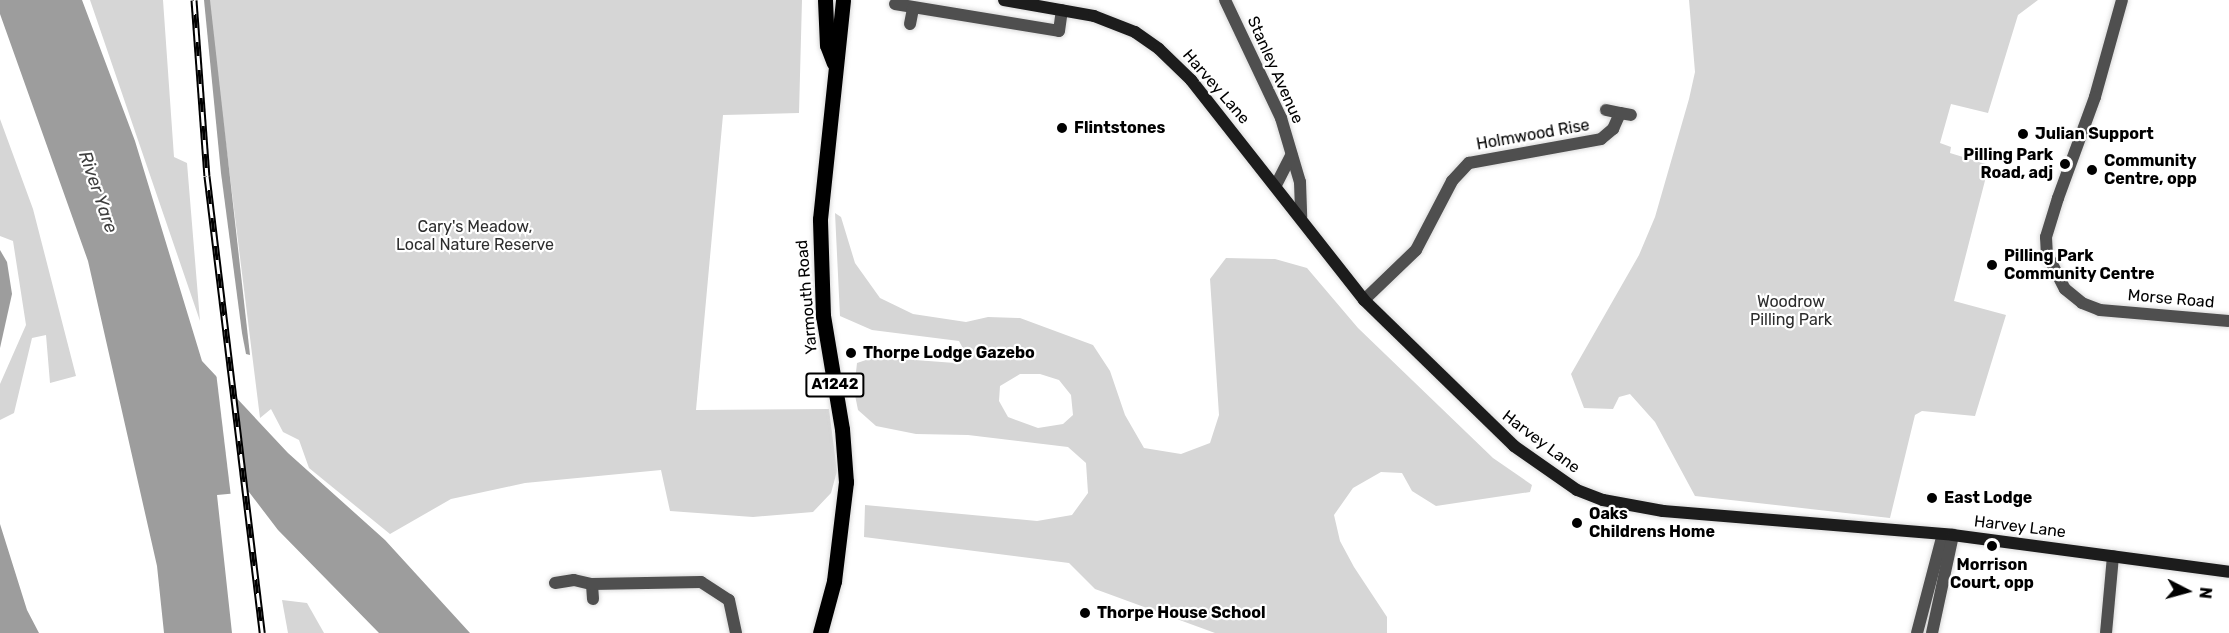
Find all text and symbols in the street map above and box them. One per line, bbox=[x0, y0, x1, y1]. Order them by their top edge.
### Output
street label: Stanley Avenue bbox=[1243, 13, 1307, 127]
street label: Harvey Lane bbox=[1178, 46, 1254, 128]
street label: Holmwood Rise bbox=[1475, 116, 1591, 154]
place label: Flintstones bbox=[1074, 118, 1165, 138]
marker: Flintstones bbox=[1055, 121, 1069, 135]
place label: Julian Support bbox=[2035, 124, 2154, 144]
marker: Julian Support bbox=[2016, 127, 2030, 141]
place label: Pilling Park Road, adj bbox=[1963, 145, 2053, 183]
water label: River Yare bbox=[74, 148, 122, 236]
place label: Community Centre, opp bbox=[2104, 151, 2197, 189]
marker: Pilling Park Road, adj bbox=[2058, 157, 2072, 171]
marker: Community Centre, opp bbox=[2085, 163, 2099, 177]
park label: Cary's Meadow, Local Nature Reserve bbox=[396, 217, 554, 255]
street label: Yarmouth Road bbox=[792, 239, 822, 355]
place label: Pilling Park Community Centre bbox=[2004, 246, 2155, 284]
marker: Pilling Park Community Centre bbox=[1985, 258, 1999, 272]
street label: Morse Road bbox=[2127, 286, 2215, 312]
park label: Woodrow Pilling Park bbox=[1750, 292, 1832, 330]
place label: Thorpe Lodge Gazebo bbox=[863, 343, 1035, 363]
marker: Thorpe Lodge Gazebo bbox=[844, 346, 858, 360]
road number: A1242 bbox=[805, 373, 865, 397]
street label: Harvey Lane bbox=[1498, 406, 1584, 478]
place label: East Lodge bbox=[1944, 488, 2032, 508]
marker: East Lodge bbox=[1925, 491, 1939, 505]
place label: Oaks Childrens Home bbox=[1589, 504, 1715, 542]
street label: Harvey Lane bbox=[1973, 512, 2067, 542]
marker: Oaks Childrens Home bbox=[1570, 516, 1584, 530]
marker: Morrison Court, opp bbox=[1985, 539, 1999, 553]
place label: Morrison Court, opp bbox=[1950, 555, 2034, 593]
north arrow bbox=[2157, 561, 2217, 621]
text: N bbox=[2195, 586, 2215, 600]
place label: Thorpe House School bbox=[1097, 603, 1266, 623]
marker: Thorpe House School bbox=[1078, 606, 1092, 620]

